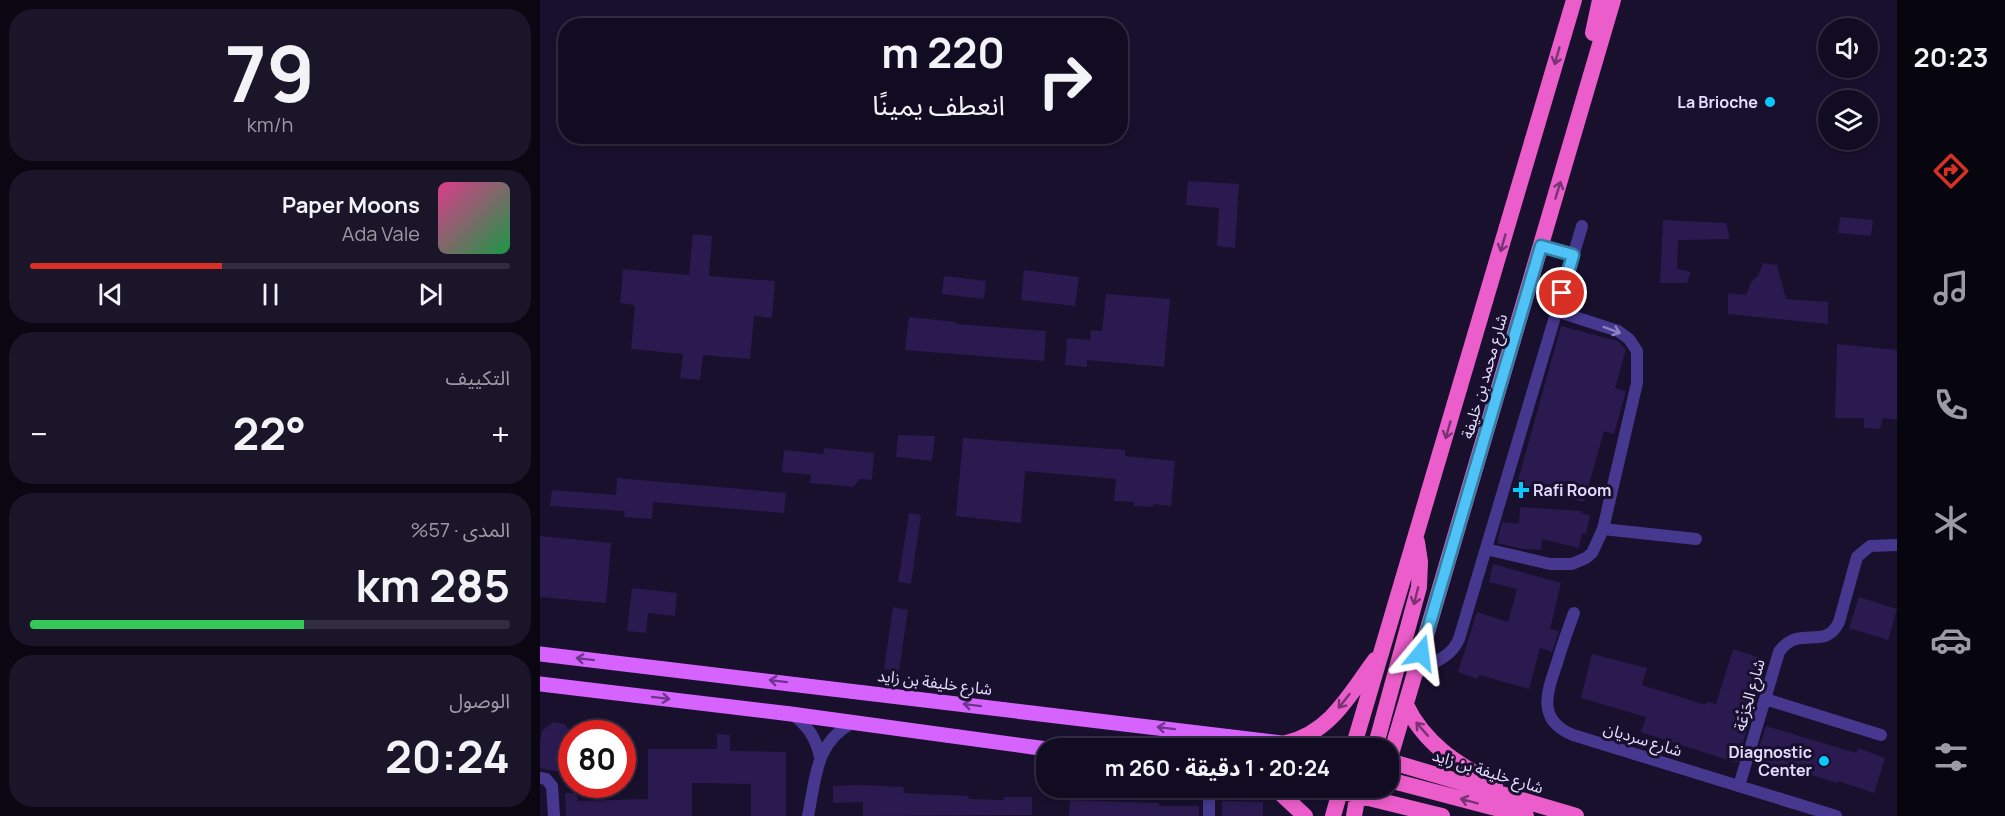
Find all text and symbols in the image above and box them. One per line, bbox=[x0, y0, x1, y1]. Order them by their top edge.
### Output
map controls bbox=[1818, 18, 1878, 150]
button: sound bbox=[1818, 18, 1878, 78]
text: 79 bbox=[225, 19, 315, 125]
text: 220 m bbox=[881, 23, 1005, 81]
text: 20:23 bbox=[1914, 38, 1988, 75]
icon: right bbox=[1026, 42, 1104, 120]
one-way arrow bbox=[1551, 46, 1562, 65]
text: انعطف يمينًا bbox=[872, 86, 1005, 123]
button: layers bbox=[1818, 90, 1878, 150]
place label: La Brioche bbox=[1677, 91, 1758, 113]
marker: La Brioche bbox=[1763, 95, 1777, 109]
text: km/h bbox=[247, 111, 293, 138]
icon: directions bbox=[1930, 150, 1972, 192]
one-way arrow bbox=[1553, 181, 1564, 200]
text: Paper Moons bbox=[282, 190, 420, 220]
text: Ada Vale bbox=[342, 220, 420, 247]
one-way arrow bbox=[1496, 233, 1508, 252]
pin bbox=[1536, 267, 1587, 318]
icon: music bbox=[1930, 267, 1972, 309]
icon: arrive bbox=[1545, 276, 1578, 309]
icon: previous bbox=[94, 278, 127, 311]
icon: pause bbox=[254, 278, 287, 311]
icon: next bbox=[414, 278, 447, 311]
street label: شارع محمد بن خليفة bbox=[1456, 311, 1514, 442]
one-way arrow bbox=[1602, 325, 1620, 336]
text: التكييف bbox=[446, 364, 510, 391]
icon: phone bbox=[1930, 384, 1972, 426]
text: 22° bbox=[232, 402, 306, 464]
text: − bbox=[30, 411, 48, 456]
text: + bbox=[491, 411, 510, 456]
one-way arrow bbox=[1442, 420, 1453, 439]
place label: Rafi Room bbox=[1533, 479, 1611, 501]
marker: Rafi Room bbox=[1514, 483, 1528, 497]
icon: climate bbox=[1930, 502, 1972, 544]
text: المدى · 57% bbox=[410, 516, 510, 543]
text: 285 km bbox=[356, 554, 510, 616]
one-way arrow bbox=[1410, 586, 1421, 605]
icon: car bbox=[1930, 619, 1972, 661]
position arrow bbox=[1389, 621, 1453, 685]
one-way arrow bbox=[575, 653, 595, 664]
street label: شارع الجَزْعَة bbox=[1728, 656, 1772, 734]
street label: شارع خليفة بن زايد bbox=[876, 664, 994, 702]
one-way arrow bbox=[769, 675, 789, 686]
text: الوصول bbox=[449, 687, 510, 714]
one-way arrow bbox=[650, 693, 670, 704]
one-way arrow bbox=[1338, 693, 1351, 709]
one-way arrow bbox=[963, 699, 982, 710]
street label: شارع سرديان bbox=[1601, 717, 1685, 763]
speed limit sign: 80 bbox=[558, 720, 636, 798]
one-way arrow bbox=[1415, 722, 1429, 737]
one-way arrow bbox=[1156, 723, 1176, 734]
text: 20:24 bbox=[385, 725, 510, 787]
icon: filters bbox=[1930, 736, 1972, 778]
place label: Diagnostic Center bbox=[1728, 741, 1812, 781]
street label: شارع خليفة بن زايد bbox=[1429, 744, 1546, 800]
text: 20:24 · 1 دقيقة · 260 m bbox=[1105, 753, 1330, 783]
marker: Diagnostic Center bbox=[1817, 754, 1831, 768]
one-way arrow bbox=[1460, 795, 1479, 806]

